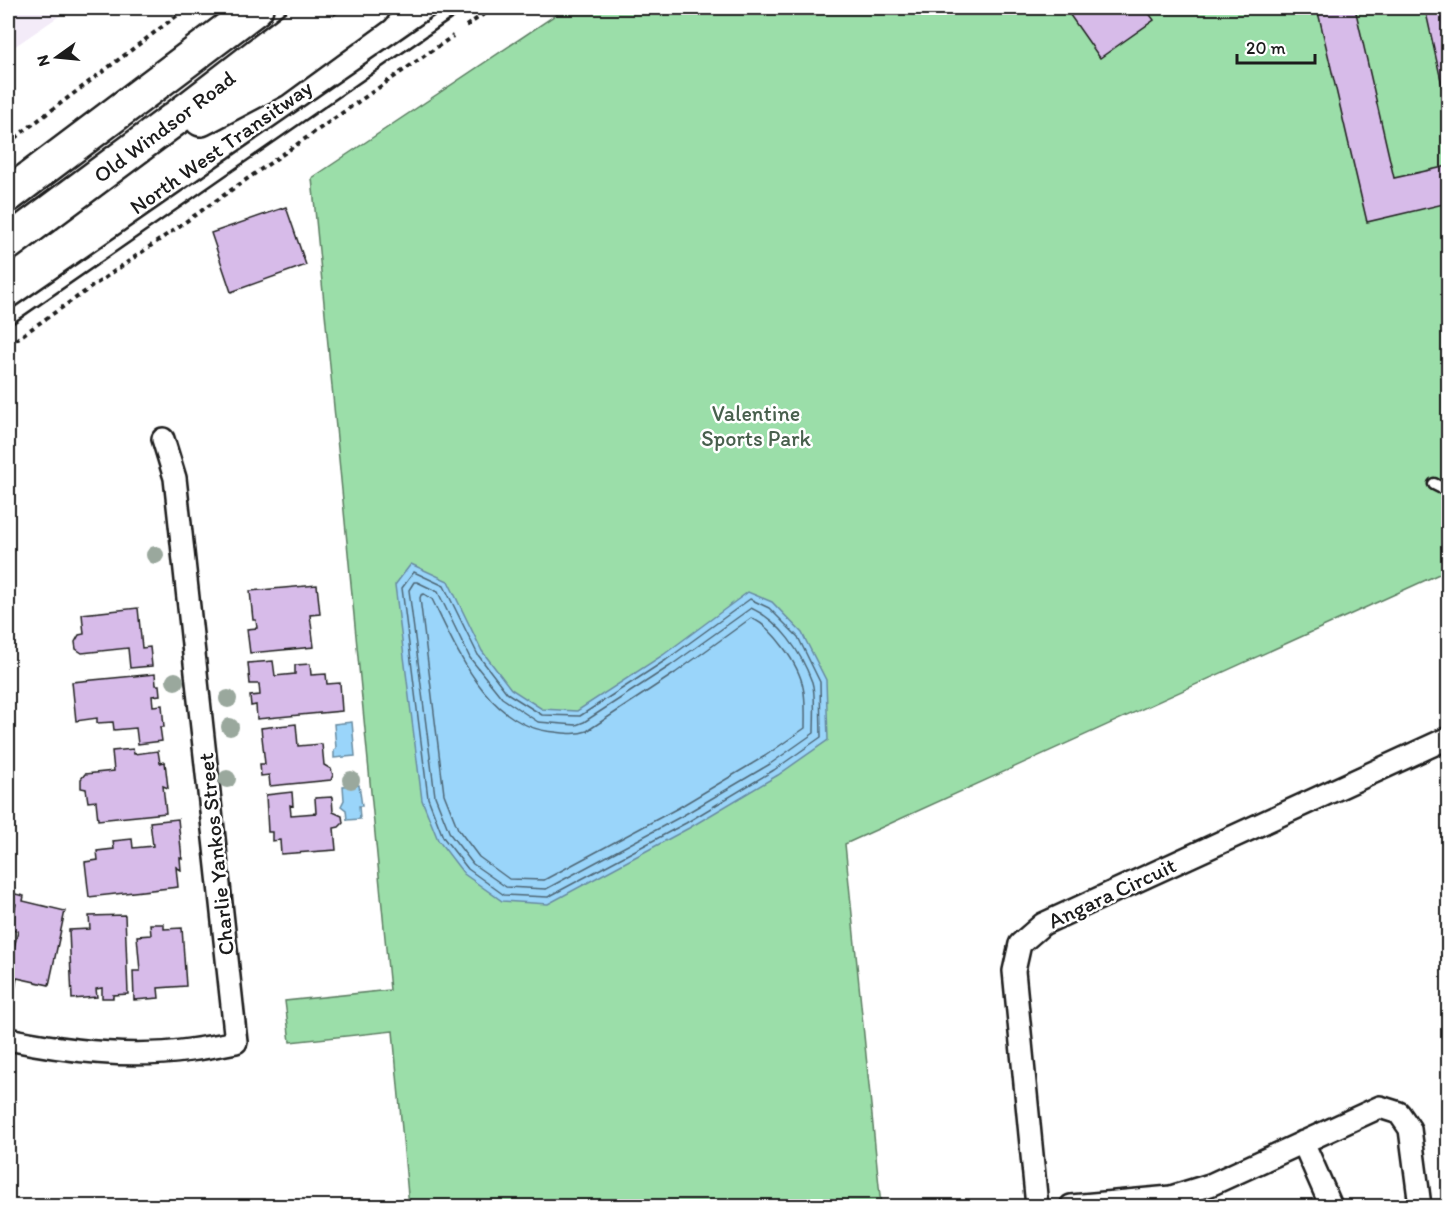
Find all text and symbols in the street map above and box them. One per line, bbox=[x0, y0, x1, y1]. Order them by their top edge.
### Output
north arrow bbox=[27, 27, 87, 87]
scale bar bbox=[1237, 27, 1315, 65]
text: 20 m bbox=[1246, 37, 1286, 59]
text: N bbox=[32, 53, 54, 68]
street label: Old Windsor Road bbox=[88, 64, 241, 188]
street label: North West Transitway bbox=[125, 73, 318, 220]
park label: Valentine Sports Park bbox=[701, 400, 811, 452]
street label: Charlie Yankos Street bbox=[192, 751, 240, 957]
street label: Angara Circuit bbox=[1044, 852, 1180, 934]

